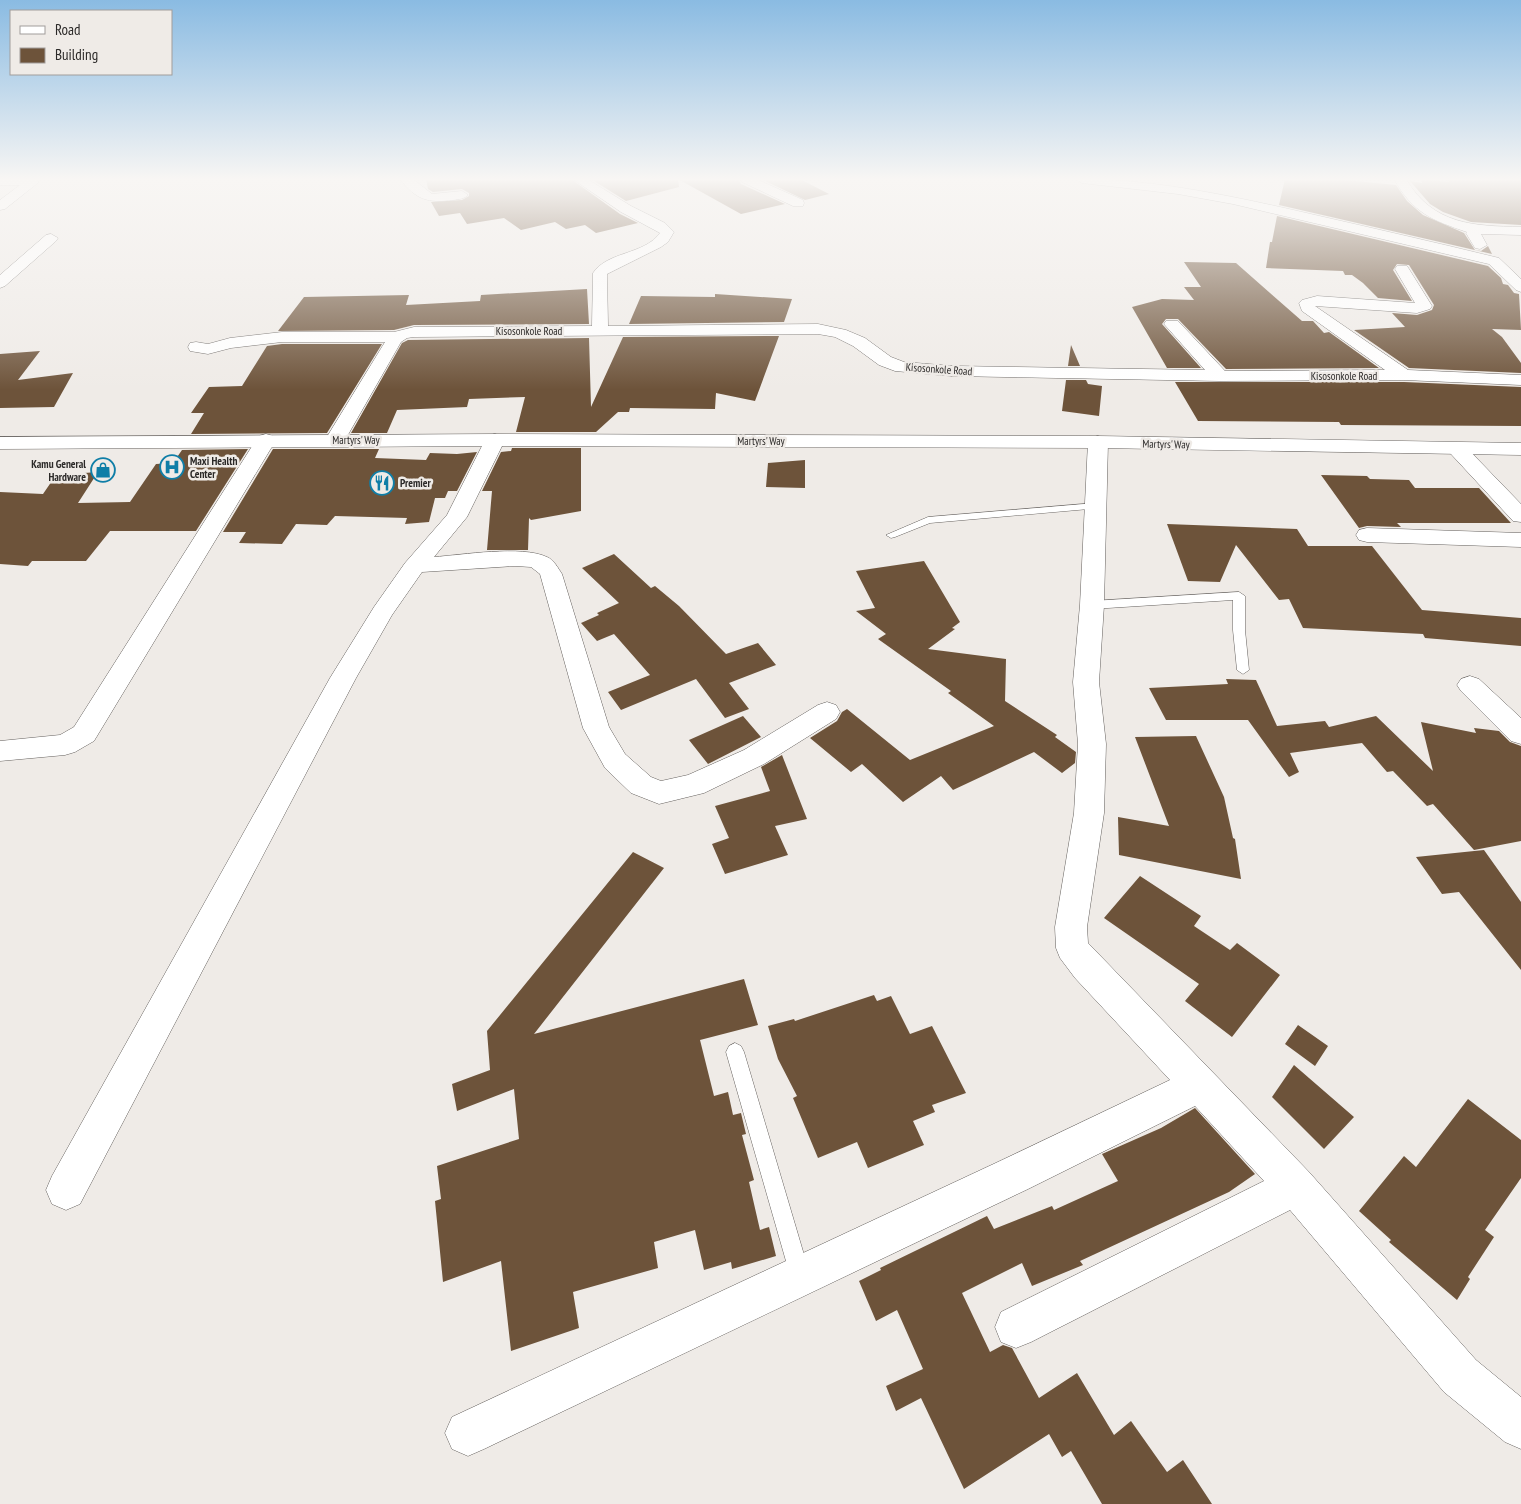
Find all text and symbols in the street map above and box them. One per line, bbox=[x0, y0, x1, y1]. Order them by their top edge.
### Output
legend bbox=[10, 10, 172, 75]
text: Road bbox=[55, 20, 81, 39]
text: Building bbox=[55, 45, 98, 64]
street label: Kisosonkole Road bbox=[496, 324, 563, 338]
street label: Kisosonkole Road bbox=[905, 360, 973, 378]
street label: Kisosonkole Road bbox=[1311, 369, 1378, 383]
street label: Martyrs' Way bbox=[332, 433, 381, 447]
street label: Martyrs' Way bbox=[737, 434, 786, 448]
street label: Martyrs' Way bbox=[1142, 437, 1191, 451]
hospital icon: Maxi Health Center bbox=[159, 454, 185, 480]
place label: Maxi Health Center bbox=[190, 454, 237, 481]
place label: Kamu General Hardware bbox=[31, 457, 86, 484]
shop icon: Kamu General Hardware bbox=[90, 457, 116, 483]
restaurant icon: Premier bbox=[369, 470, 395, 496]
place label: Premier bbox=[400, 476, 431, 490]

